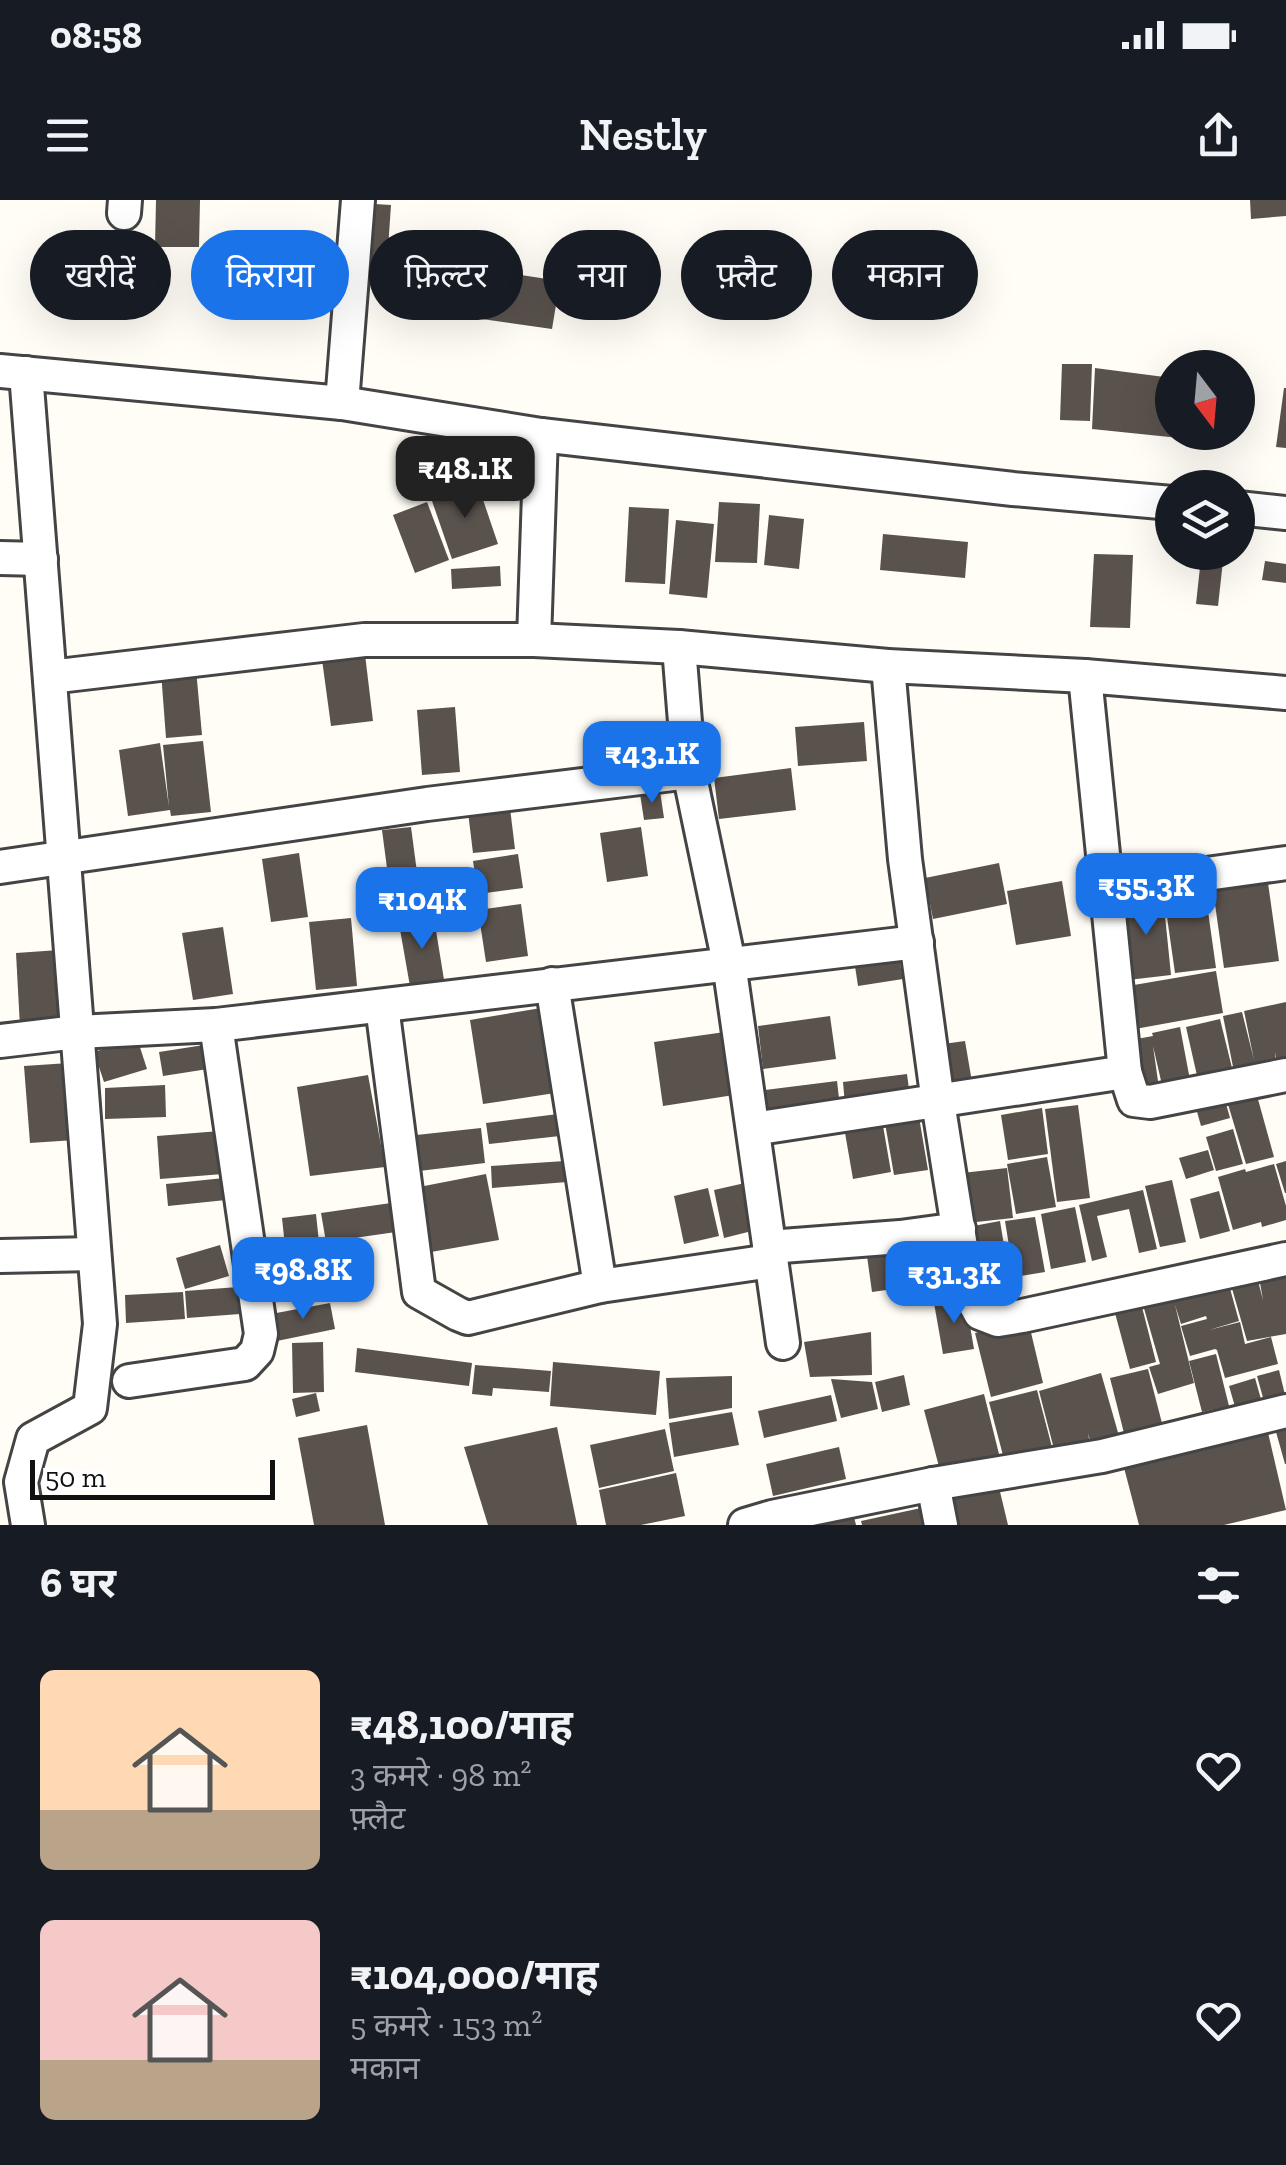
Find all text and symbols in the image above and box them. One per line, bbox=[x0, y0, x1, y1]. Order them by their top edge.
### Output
text: 08:58 bbox=[50, 12, 142, 58]
icon: menu bbox=[40, 108, 95, 163]
text: Nestly bbox=[579, 108, 707, 162]
icon: share bbox=[1191, 108, 1246, 163]
chip: खरीदें bbox=[30, 230, 171, 320]
chip: किराया bbox=[191, 230, 349, 320]
chip: फ़िल्टर bbox=[369, 230, 523, 320]
chip: नया bbox=[543, 230, 661, 320]
chip: फ़्लैट bbox=[681, 230, 812, 320]
chip: मकान bbox=[832, 230, 978, 320]
north arrow bbox=[1155, 350, 1255, 450]
map controls bbox=[1155, 350, 1255, 570]
pin: ₹48.1K bbox=[384, 436, 546, 521]
text: ₹48.1K bbox=[418, 449, 512, 487]
button: layers bbox=[1155, 470, 1255, 570]
pin: ₹43.1K bbox=[571, 721, 733, 806]
text: ₹43.1K bbox=[605, 734, 699, 772]
pin: ₹55.3K bbox=[1065, 853, 1227, 938]
text: ₹55.3K bbox=[1098, 866, 1194, 904]
pin: ₹104K bbox=[352, 867, 492, 952]
text: ₹104K bbox=[378, 880, 466, 918]
pin: ₹98.8K bbox=[222, 1237, 384, 1322]
pin: ₹31.3K bbox=[873, 1241, 1035, 1326]
text: ₹98.8K bbox=[254, 1250, 352, 1288]
text: ₹31.3K bbox=[907, 1254, 1001, 1292]
scale bar bbox=[30, 1455, 275, 1500]
text: 50 m bbox=[45, 1461, 106, 1494]
text: 6 घर bbox=[40, 1557, 116, 1608]
icon: filters bbox=[1191, 1558, 1246, 1613]
text: ₹48,100/माह bbox=[350, 1699, 573, 1750]
icon: home bbox=[120, 1710, 240, 1830]
icon: heart bbox=[1191, 1743, 1246, 1798]
text: 3 कमरे · 98 m² bbox=[350, 1756, 531, 1794]
text: फ़्लैट bbox=[350, 1799, 405, 1837]
text: ₹104,000/माह bbox=[350, 1949, 599, 2000]
icon: home bbox=[120, 1960, 240, 2080]
icon: heart bbox=[1191, 1993, 1246, 2048]
text: 5 कमरे · 153 m² bbox=[350, 2006, 542, 2044]
text: मकान bbox=[350, 2049, 420, 2087]

